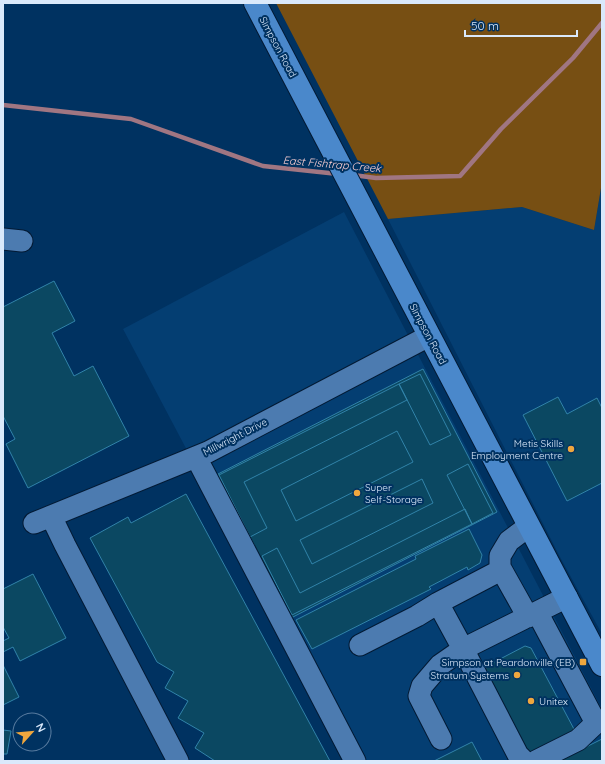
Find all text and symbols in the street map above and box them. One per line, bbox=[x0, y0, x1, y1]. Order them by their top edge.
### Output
scale bar bbox=[465, 12, 577, 38]
street label: Simpson Road bbox=[257, 14, 299, 80]
text: 50 m bbox=[471, 18, 499, 33]
water label: East Fishtrap Creek bbox=[282, 153, 383, 175]
street label: Simpson Road bbox=[407, 301, 449, 367]
street label: Millwright Drive bbox=[201, 415, 270, 459]
place label: Metis Skills Employment Centre bbox=[471, 437, 563, 462]
marker: Metis Skills Employment Centre bbox=[566, 444, 576, 454]
place label: Super Self-Storage bbox=[365, 481, 423, 506]
marker: Super Self-Storage bbox=[352, 488, 362, 498]
place label: Simpson at Peardonville (EB) bbox=[442, 656, 575, 669]
marker: Simpson at Peardonville (EB) bbox=[578, 657, 588, 667]
place label: Stratum Systems bbox=[431, 669, 509, 682]
marker: Stratum Systems bbox=[512, 670, 522, 680]
place label: Unitex bbox=[539, 695, 568, 708]
marker: Unitex bbox=[526, 696, 536, 706]
north arrow bbox=[12, 712, 52, 752]
text: N bbox=[33, 721, 49, 734]

